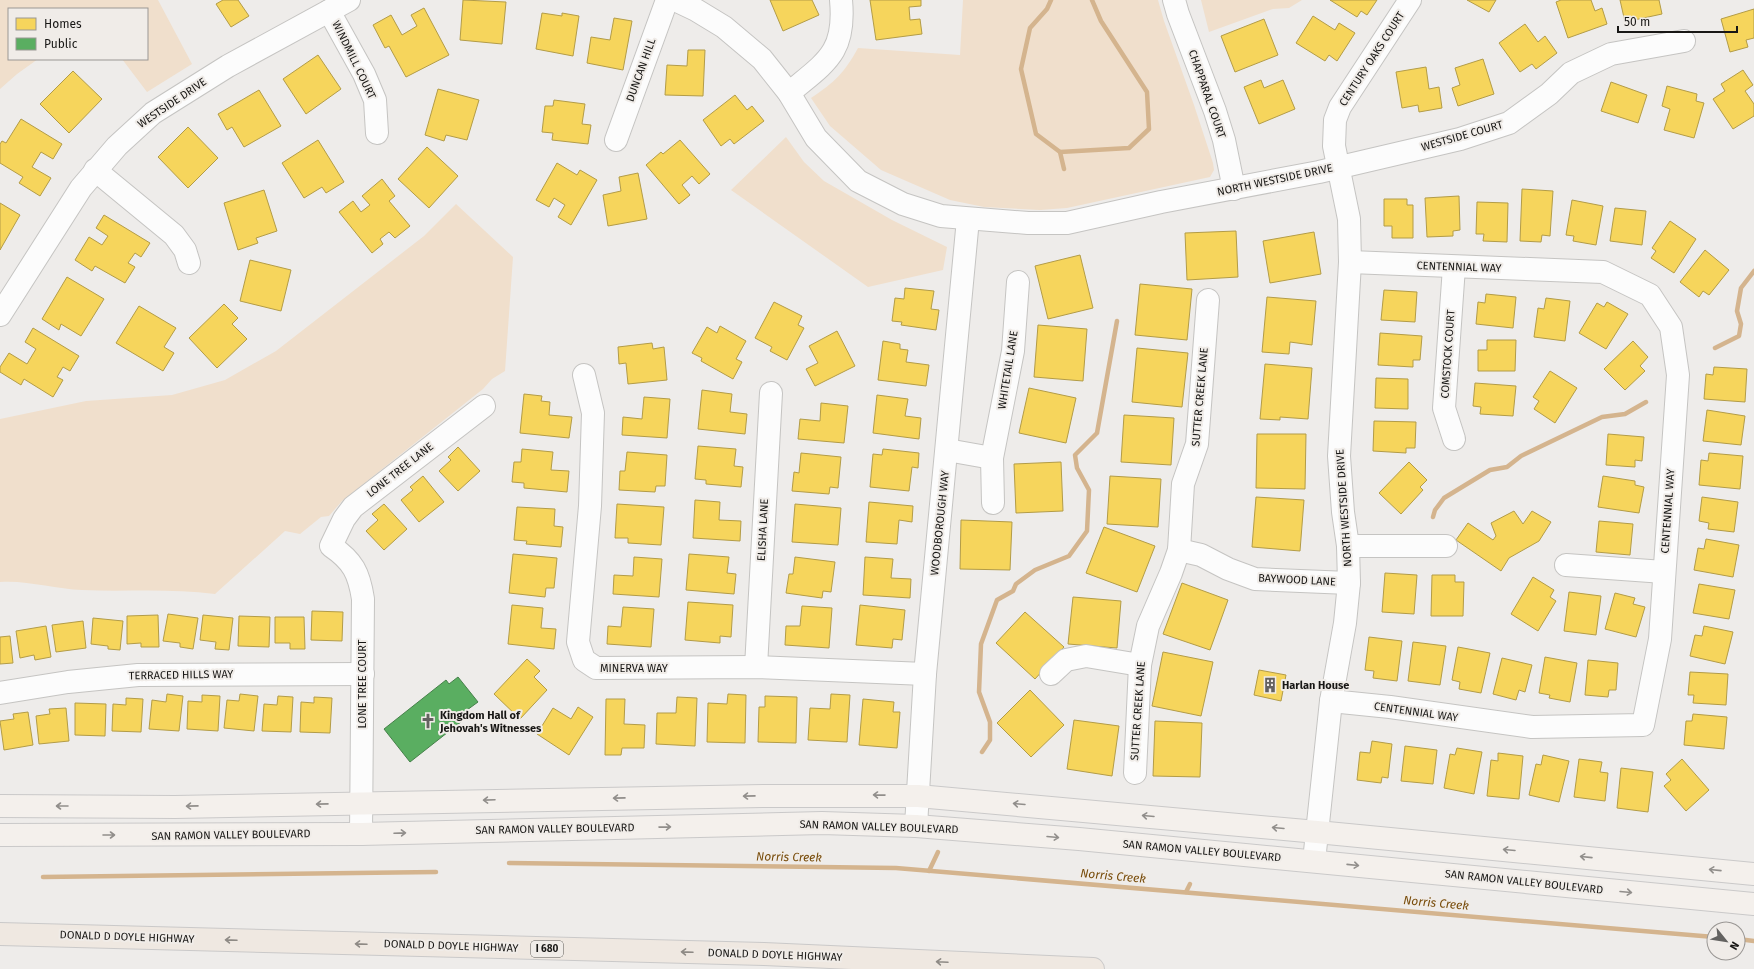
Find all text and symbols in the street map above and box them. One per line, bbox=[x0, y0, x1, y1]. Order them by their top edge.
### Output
legend bbox=[8, 8, 148, 60]
scale bar bbox=[1618, 8, 1737, 34]
street label: CENTURY OAKS COURT bbox=[1337, 9, 1408, 109]
text: 50 m bbox=[1624, 15, 1650, 29]
text: Homes bbox=[44, 17, 82, 31]
street label: WINDMILL COURT bbox=[329, 19, 379, 102]
street label: DUNCAN HILL bbox=[624, 36, 659, 103]
text: Public bbox=[44, 37, 78, 51]
street label: CHAPPARAL COURT bbox=[1186, 48, 1228, 140]
street label: WESTSIDE DRIVE bbox=[135, 75, 209, 131]
street label: WESTSIDE COURT bbox=[1420, 118, 1505, 154]
street label: NORTH WESTSIDE DRIVE bbox=[1216, 161, 1334, 199]
street label: CENTENNIAL WAY bbox=[1416, 259, 1502, 275]
street label: COMSTOCK COURT bbox=[1438, 309, 1458, 399]
street label: WHITETAIL LANE bbox=[995, 330, 1021, 410]
street label: SUTTER CREEK LANE bbox=[1189, 347, 1211, 447]
street label: LONE TREE LANE bbox=[364, 440, 436, 500]
street label: NORTH WESTSIDE DRIVE bbox=[1333, 449, 1355, 567]
street label: CENTENNIAL WAY bbox=[1659, 468, 1677, 554]
street label: WOODBOROUGH WAY bbox=[928, 470, 952, 576]
street label: ELISHA LANE bbox=[755, 498, 771, 562]
street label: BAYWOOD LANE bbox=[1258, 571, 1336, 589]
street label: LONE TREE COURT bbox=[356, 639, 369, 728]
street label: SUTTER CREEK LANE bbox=[1128, 661, 1148, 761]
street label: MINERVA WAY bbox=[600, 662, 668, 675]
street label: TERRACED HILLS WAY bbox=[129, 668, 233, 682]
building icon: Harlan House bbox=[1261, 676, 1279, 694]
place label: Harlan House bbox=[1282, 679, 1349, 692]
street label: CENTENNIAL WAY bbox=[1373, 700, 1459, 724]
place label: Kingdom Hall of Jehovah's Witnesses bbox=[439, 709, 542, 735]
church icon: Kingdom Hall of Jehovah's Witnesses bbox=[419, 712, 437, 730]
one-way arrow bbox=[743, 792, 756, 800]
one-way arrow bbox=[873, 792, 886, 799]
one-way arrow bbox=[613, 794, 626, 802]
one-way arrow bbox=[483, 797, 496, 804]
one-way arrow bbox=[1013, 800, 1026, 808]
one-way arrow bbox=[316, 801, 329, 808]
one-way arrow bbox=[56, 802, 69, 810]
one-way arrow bbox=[186, 802, 199, 810]
one-way arrow bbox=[1142, 812, 1155, 820]
street label: SAN RAMON VALLEY BOULEVARD bbox=[799, 818, 959, 836]
street label: SAN RAMON VALLEY BOULEVARD bbox=[475, 821, 635, 837]
one-way arrow bbox=[658, 823, 671, 830]
one-way arrow bbox=[1272, 824, 1285, 832]
street label: SAN RAMON VALLEY BOULEVARD bbox=[151, 827, 311, 843]
one-way arrow bbox=[393, 829, 406, 837]
one-way arrow bbox=[102, 831, 115, 839]
one-way arrow bbox=[1046, 833, 1059, 840]
street label: SAN RAMON VALLEY BOULEVARD bbox=[1122, 838, 1282, 864]
one-way arrow bbox=[1502, 846, 1515, 853]
water label: Norris Creek bbox=[756, 849, 822, 865]
one-way arrow bbox=[1580, 854, 1593, 861]
one-way arrow bbox=[1346, 861, 1359, 869]
water label: Norris Creek bbox=[1080, 866, 1147, 886]
one-way arrow bbox=[1709, 866, 1722, 874]
street label: SAN RAMON VALLEY BOULEVARD bbox=[1444, 867, 1604, 897]
one-way arrow bbox=[1619, 888, 1632, 896]
water label: Norris Creek bbox=[1403, 893, 1470, 913]
north arrow bbox=[1706, 921, 1746, 961]
street label: DONALD D DOYLE HIGHWAY bbox=[59, 928, 195, 946]
one-way arrow bbox=[225, 936, 238, 944]
street label: DONALD D DOYLE HIGHWAY bbox=[383, 937, 519, 955]
text: N bbox=[1727, 939, 1742, 952]
one-way arrow bbox=[355, 940, 368, 948]
road number: I 680 bbox=[531, 941, 563, 957]
street label: DONALD D DOYLE HIGHWAY bbox=[707, 946, 843, 964]
one-way arrow bbox=[681, 949, 694, 956]
one-way arrow bbox=[936, 958, 949, 965]

